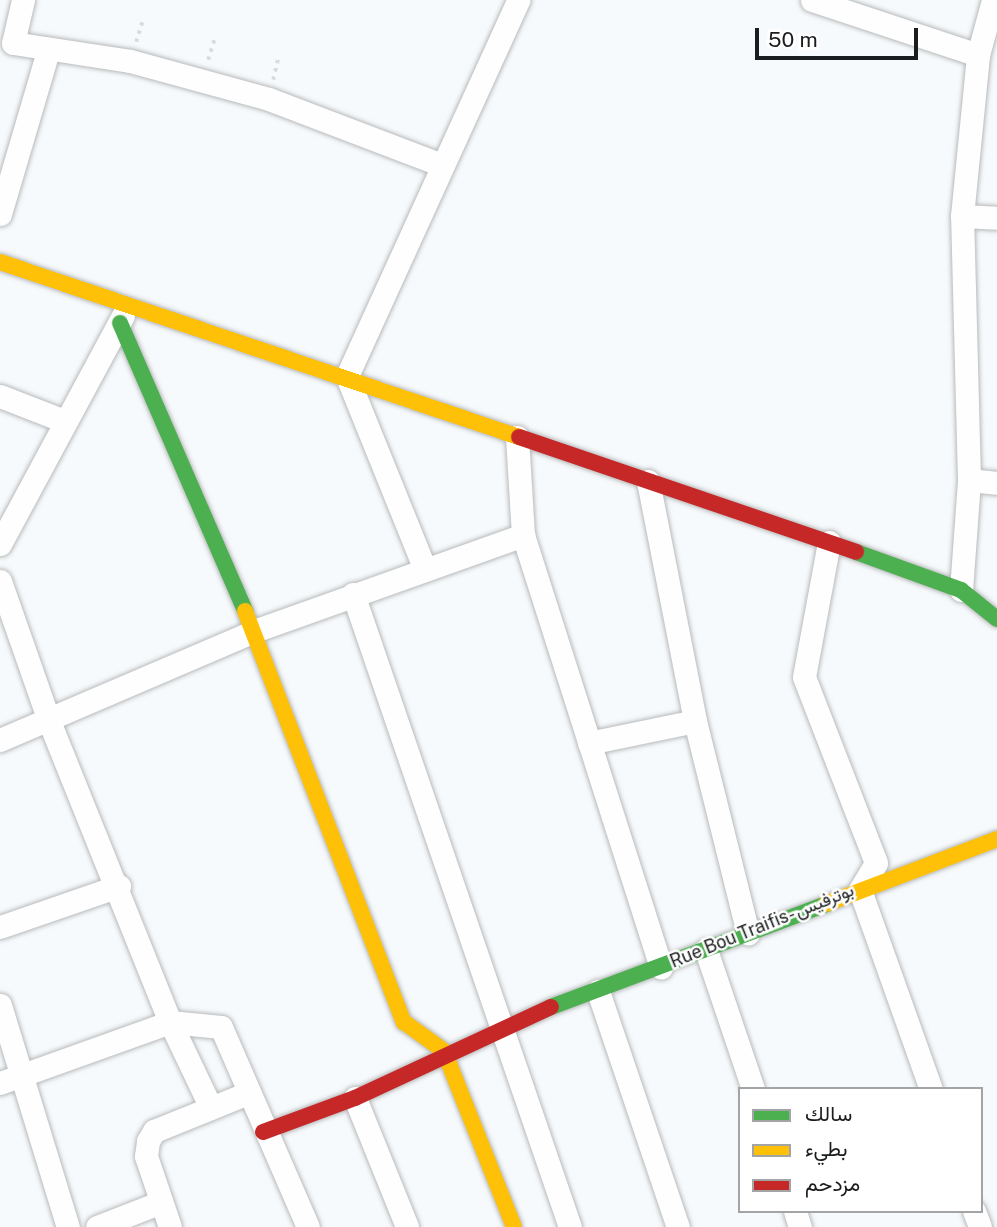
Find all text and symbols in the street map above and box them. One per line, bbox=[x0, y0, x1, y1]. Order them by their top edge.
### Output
scale bar bbox=[759, 14, 922, 58]
text: 50 m bbox=[768, 27, 818, 52]
street label: Rue Bou Traifis- بوترفيس bbox=[665, 879, 859, 973]
legend bbox=[738, 1087, 983, 1213]
text: سالك bbox=[805, 1101, 852, 1126]
text: بطيء bbox=[805, 1136, 848, 1161]
text: مزدحم bbox=[805, 1171, 860, 1196]

